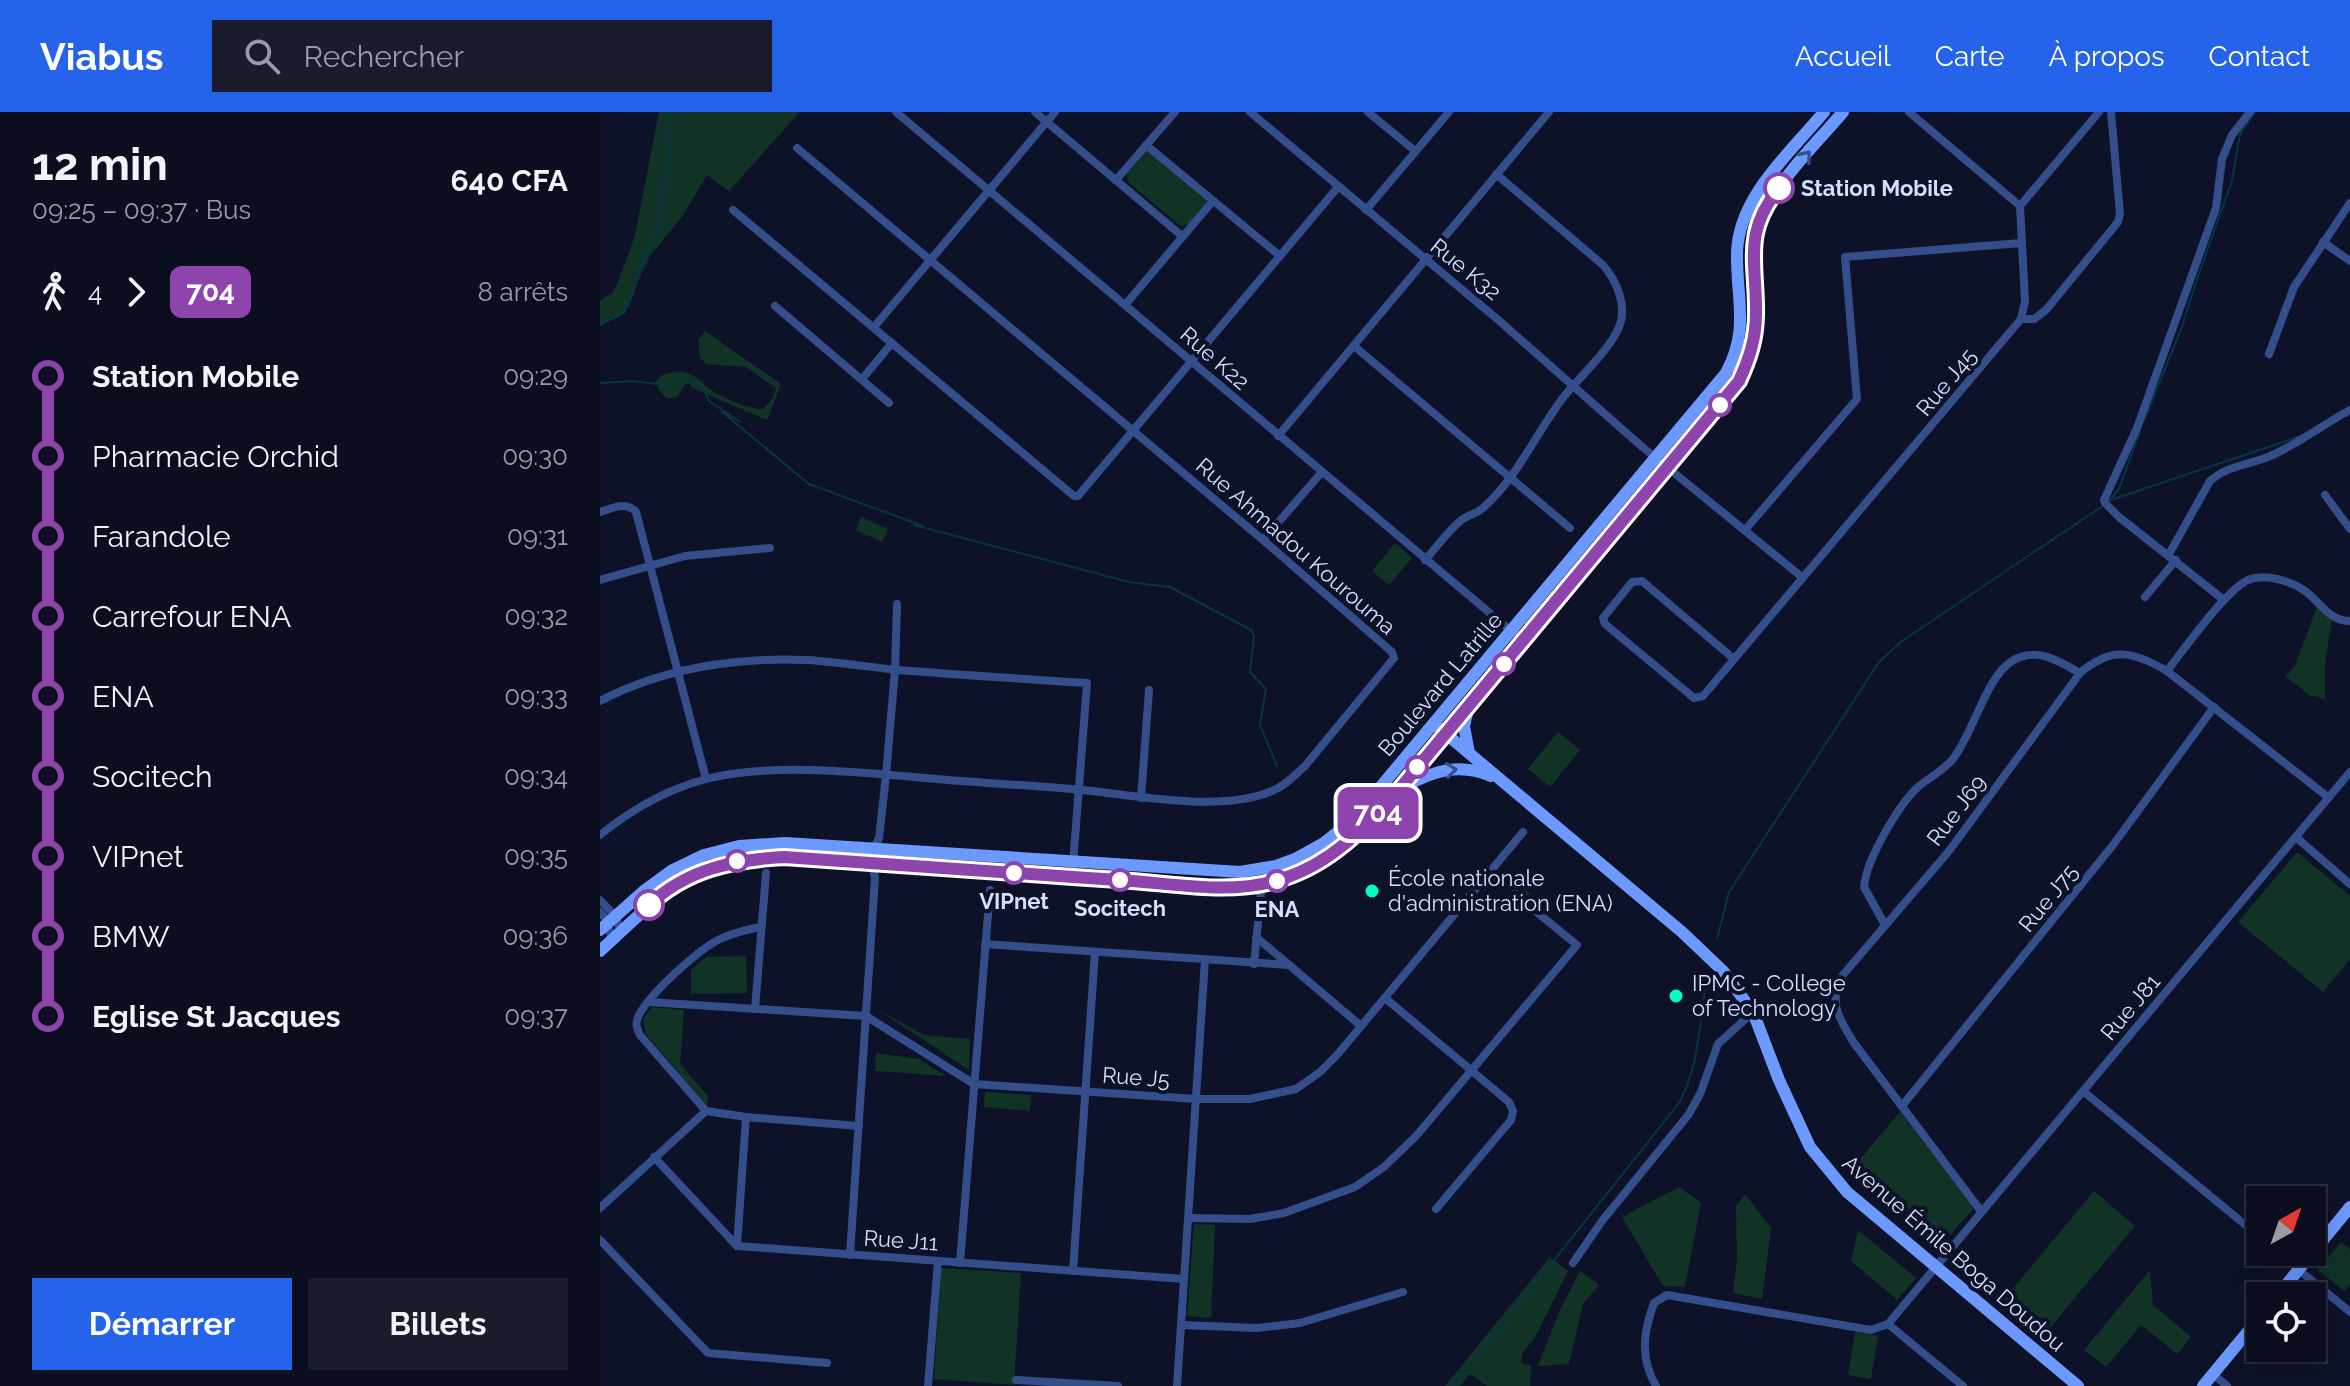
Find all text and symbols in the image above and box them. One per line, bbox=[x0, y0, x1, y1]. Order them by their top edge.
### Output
search box bbox=[212, 20, 772, 92]
text: Viabus bbox=[40, 34, 164, 79]
icon: search bbox=[240, 34, 284, 78]
text: Rechercher bbox=[304, 39, 464, 74]
text: Accueil bbox=[1795, 40, 1891, 73]
text: Carte bbox=[1935, 40, 2005, 73]
text: À propos bbox=[2049, 40, 2165, 73]
text: Contact bbox=[2209, 40, 2310, 73]
text: 12 min bbox=[32, 139, 168, 190]
one-way arrow bbox=[1796, 151, 1811, 165]
text: 640 CFA bbox=[451, 163, 568, 198]
marker: Station Mobile bbox=[1764, 173, 1794, 203]
place label: Station Mobile bbox=[1801, 175, 1953, 201]
text: 09:25 – 09:37 · Bus bbox=[32, 195, 251, 225]
street label: Rue K32 bbox=[1426, 233, 1506, 305]
icon: walk bbox=[32, 270, 76, 314]
icon: forward bbox=[114, 270, 158, 314]
text: 704 bbox=[186, 275, 235, 308]
text: 4 bbox=[88, 277, 102, 307]
text: 8 arrêts bbox=[478, 277, 568, 307]
street label: Rue K22 bbox=[1175, 321, 1255, 395]
street label: Rue J45 bbox=[1910, 343, 1982, 421]
text: Station Mobile bbox=[92, 359, 299, 394]
text: 09:29 bbox=[503, 361, 568, 391]
unlabelled marker bbox=[1709, 394, 1731, 416]
text: Pharmacie Orchid bbox=[92, 439, 339, 474]
text: 09:30 bbox=[502, 441, 568, 471]
street label: Rue Ahmadou Kourouma bbox=[1191, 452, 1401, 640]
text: Farandole bbox=[92, 519, 231, 554]
text: 09:31 bbox=[507, 521, 568, 551]
text: Carrefour ENA bbox=[92, 599, 291, 634]
text: 09:32 bbox=[505, 601, 568, 631]
street label: Boulevard Latrille bbox=[1372, 607, 1508, 761]
unlabelled marker bbox=[1493, 653, 1515, 675]
text: ENA bbox=[92, 679, 154, 714]
text: 09:33 bbox=[504, 681, 568, 711]
unlabelled marker bbox=[1406, 756, 1428, 778]
text: Socitech bbox=[92, 759, 212, 794]
text: 09:34 bbox=[504, 761, 568, 791]
one-way arrow bbox=[1445, 761, 1458, 778]
street label: Rue J69 bbox=[1921, 769, 1991, 851]
line badge: 704 bbox=[1332, 787, 1424, 839]
text: 704 bbox=[1354, 796, 1402, 829]
text: VIPnet bbox=[92, 839, 183, 874]
text: 09:35 bbox=[504, 841, 568, 871]
unlabelled marker bbox=[726, 850, 748, 872]
street label: Rue J75 bbox=[2013, 859, 2083, 937]
marker: VIPnet bbox=[1003, 862, 1025, 884]
place label: École nationale d'administration (ENA) bbox=[1388, 865, 1613, 916]
marker: Socitech bbox=[1109, 869, 1131, 891]
marker: ENA bbox=[1266, 870, 1288, 892]
marker: École nationale d'administration (ENA) bbox=[1363, 882, 1381, 900]
place label: VIPnet bbox=[979, 888, 1049, 914]
unlabelled marker bbox=[634, 890, 664, 920]
place label: Socitech bbox=[1074, 895, 1166, 921]
place label: ENA bbox=[1255, 896, 1300, 922]
text: BMW bbox=[92, 919, 170, 954]
text: 09:36 bbox=[502, 921, 568, 951]
street label: Rue J81 bbox=[2095, 969, 2165, 1045]
place label: IPMC - College of Technology bbox=[1692, 970, 1846, 1021]
marker: IPMC - College of Technology bbox=[1667, 987, 1685, 1005]
text: Eglise St Jacques bbox=[92, 999, 341, 1034]
text: 09:37 bbox=[504, 1001, 568, 1031]
street label: Rue J5 bbox=[1101, 1062, 1171, 1092]
street label: Avenue Émile Boga Doudou bbox=[1837, 1149, 2071, 1357]
north arrow bbox=[2246, 1186, 2326, 1266]
map controls bbox=[2246, 1186, 2326, 1362]
street label: Rue J11 bbox=[863, 1224, 939, 1256]
button: Démarrer bbox=[32, 1278, 292, 1370]
button: Billets bbox=[308, 1278, 568, 1370]
button: locate bbox=[2246, 1282, 2326, 1362]

